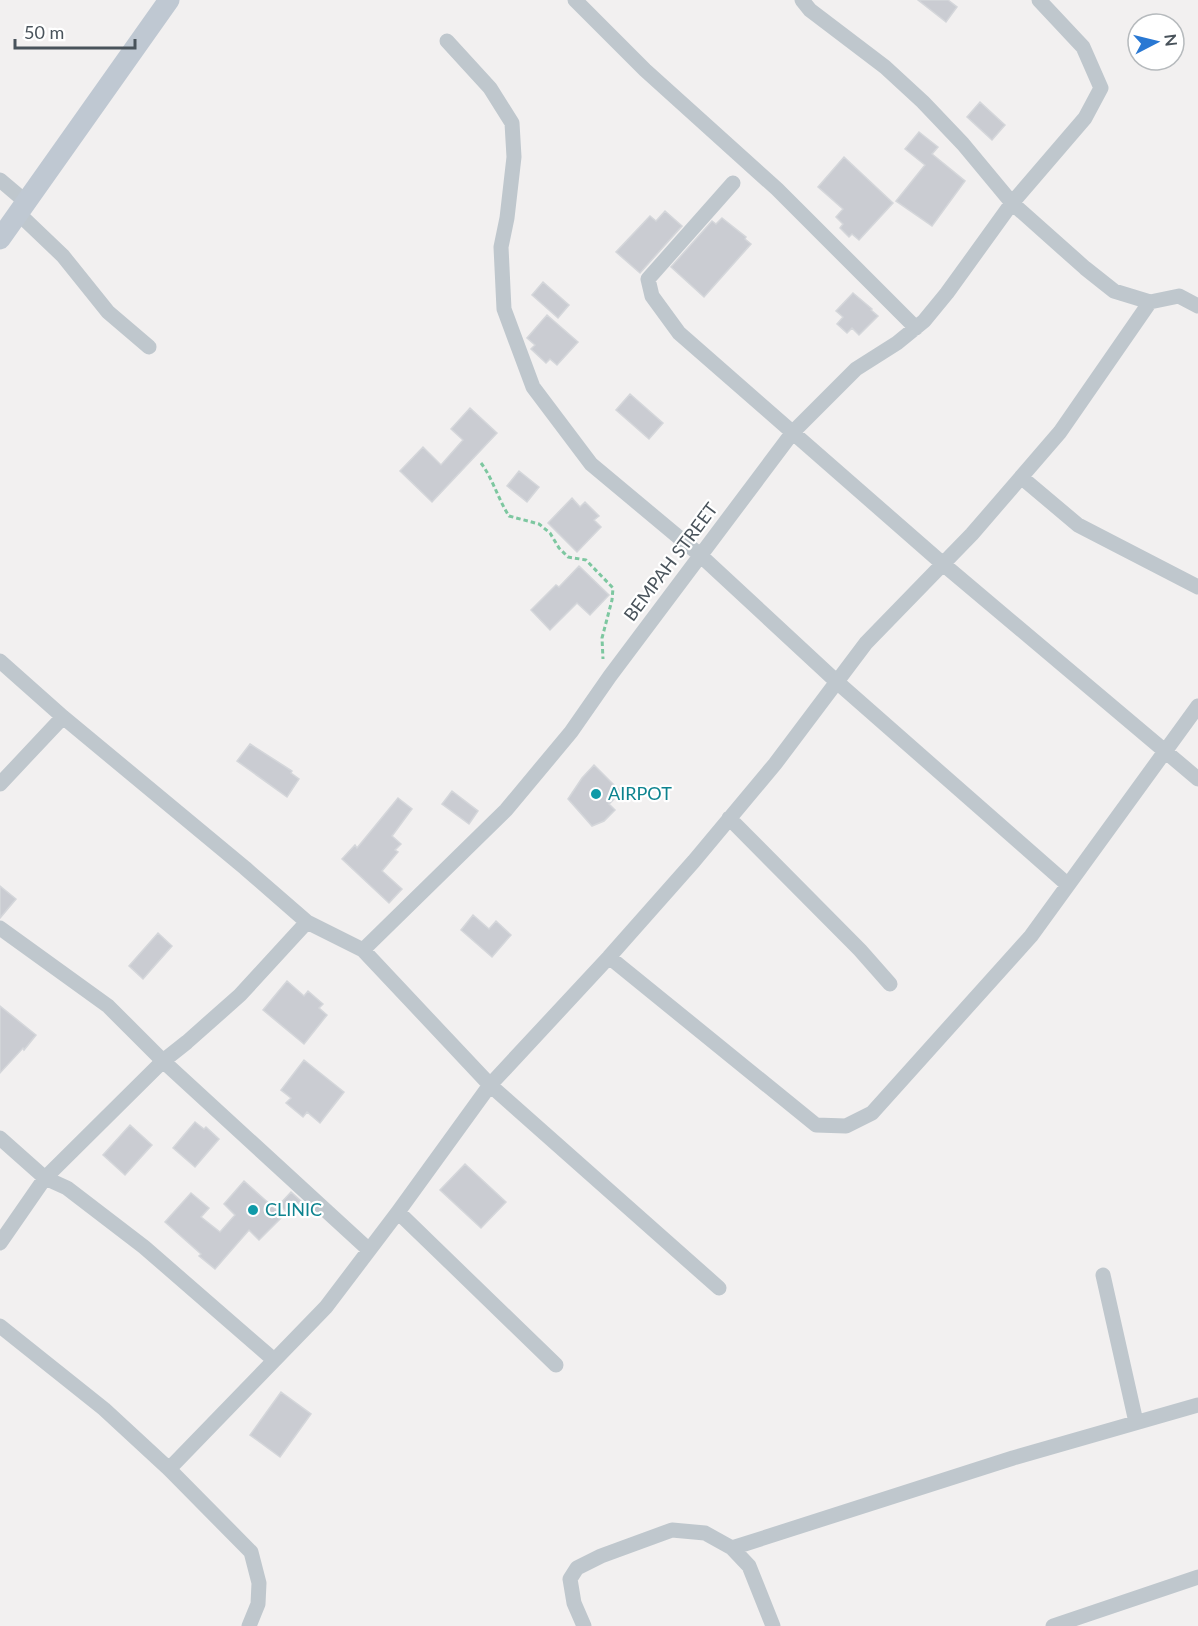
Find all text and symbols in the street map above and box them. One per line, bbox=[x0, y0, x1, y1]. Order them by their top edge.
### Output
scale bar bbox=[15, 12, 135, 50]
north arrow bbox=[1126, 12, 1186, 72]
text: 50 m bbox=[24, 21, 64, 43]
text: N bbox=[1161, 33, 1182, 47]
street label: BEMPAH STREET bbox=[619, 498, 722, 625]
place label: AIRPOT bbox=[608, 782, 672, 804]
marker: AIRPOT bbox=[589, 787, 603, 801]
place label: CLINIC bbox=[265, 1198, 322, 1220]
marker: CLINIC bbox=[246, 1203, 260, 1217]

